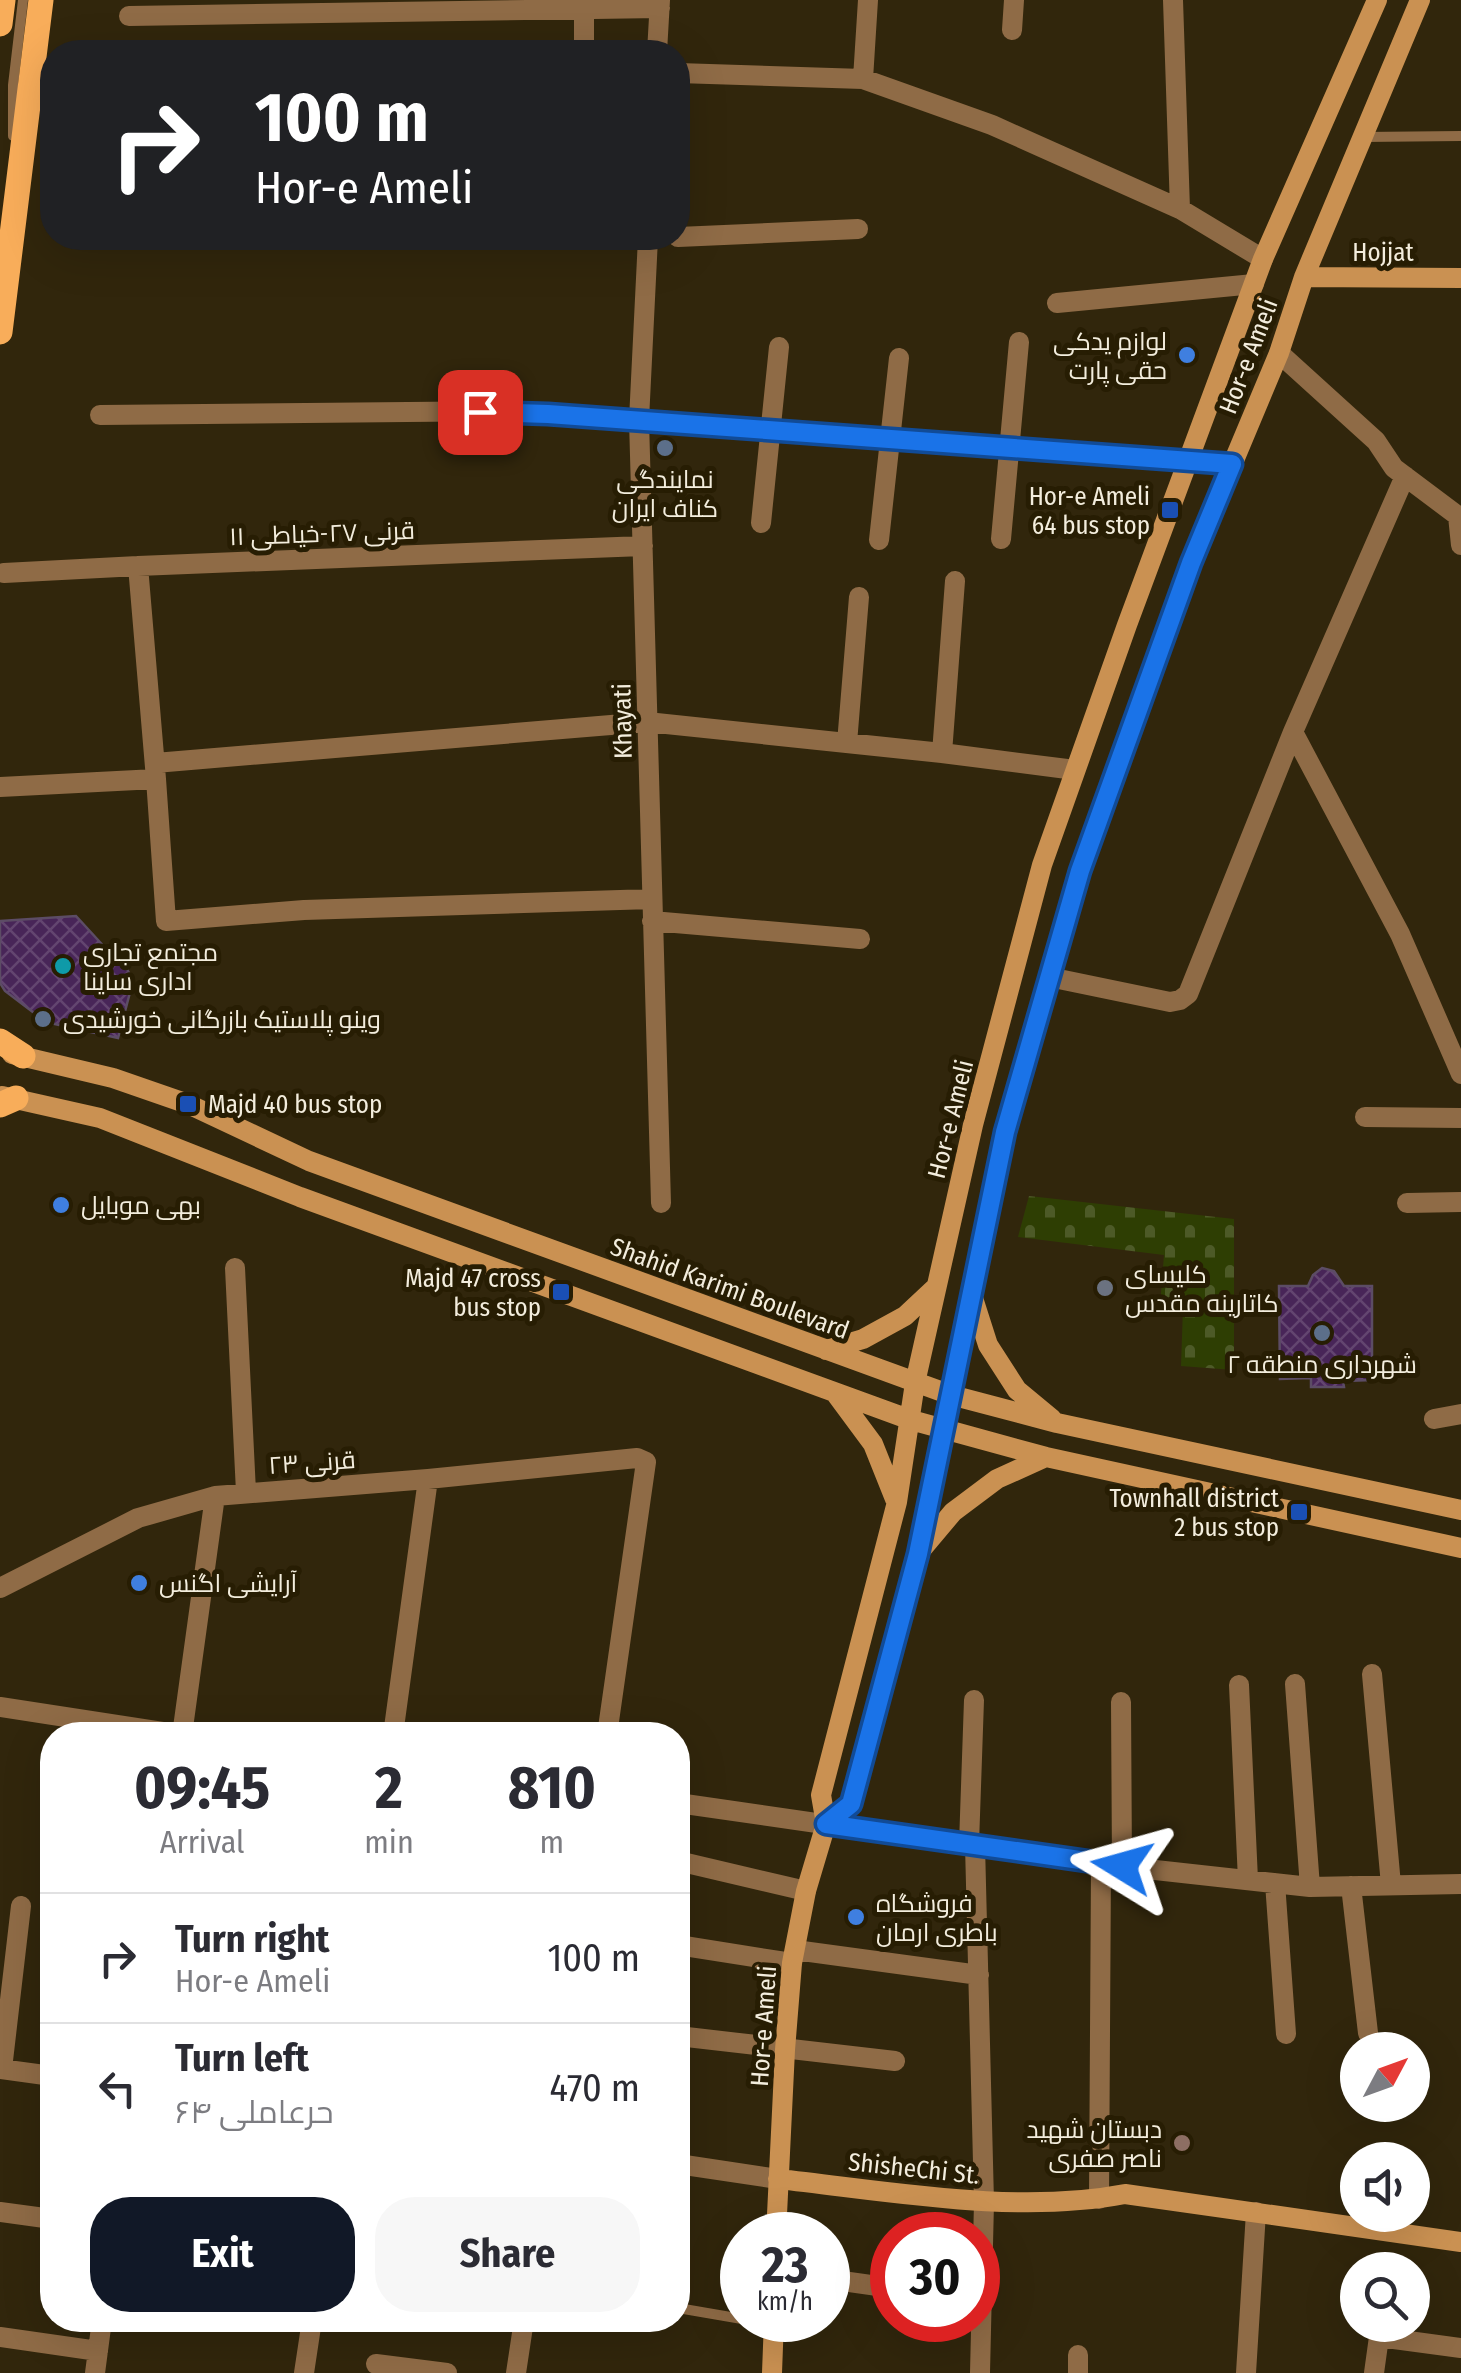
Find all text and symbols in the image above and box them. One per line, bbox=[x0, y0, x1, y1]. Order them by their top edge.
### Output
text: 100 m bbox=[255, 76, 429, 160]
icon: right bbox=[90, 80, 220, 210]
text: Hor-e Ameli bbox=[255, 161, 473, 215]
street label: Hojjat bbox=[1352, 238, 1414, 268]
street label: Hor-e Ameli bbox=[1213, 294, 1285, 418]
place label: لوازم یدکی حقی پارت bbox=[1053, 327, 1167, 387]
marker: لوازم یدکی حقی پارت bbox=[1176, 344, 1198, 366]
pin bbox=[438, 370, 523, 455]
icon: arrive bbox=[453, 385, 508, 440]
marker: نمایندگی کناف ایران bbox=[654, 437, 676, 459]
place label: نمایندگی کناف ایران bbox=[612, 465, 718, 524]
place label: Hor-e Ameli 64 bus stop bbox=[1029, 482, 1150, 541]
marker: Hor-e Ameli 64 bus stop bbox=[1159, 499, 1181, 521]
street label: قرنی ۲۷-خیاطی ۱۱ bbox=[229, 516, 415, 552]
street label: Khayati bbox=[607, 683, 639, 759]
place label: مجتمع تجاری اداری ساینا bbox=[83, 938, 218, 997]
marker: مجتمع تجاری اداری ساینا bbox=[52, 955, 74, 977]
place label: وینو پلاستیک بازرگانی خورشیدی bbox=[63, 1005, 381, 1036]
marker: وینو پلاستیک بازرگانی خورشیدی bbox=[32, 1008, 54, 1030]
street label: Hor-e Ameli bbox=[922, 1057, 980, 1182]
place label: Majd 40 bus stop bbox=[208, 1090, 382, 1120]
marker: Majd 40 bus stop bbox=[177, 1093, 199, 1115]
place label: بهی موبایل bbox=[81, 1191, 201, 1221]
marker: بهی موبایل bbox=[50, 1194, 72, 1216]
street label: Shahid Karimi Boulevard bbox=[606, 1232, 853, 1346]
place label: کلیسای کاتارینه مقدس bbox=[1125, 1260, 1279, 1319]
place label: Majd 47 cross bus stop bbox=[405, 1264, 541, 1323]
marker: کلیسای کاتارینه مقدس bbox=[1094, 1277, 1116, 1299]
marker: Majd 47 cross bus stop bbox=[550, 1281, 572, 1303]
marker: شهرداری منطقه ۲ bbox=[1311, 1322, 1333, 1344]
place label: شهرداری منطقه ۲ bbox=[1227, 1350, 1417, 1380]
street label: قرنی ۲۳ bbox=[267, 1445, 357, 1481]
place label: Townhall district 2 bus stop bbox=[1109, 1484, 1280, 1543]
marker: Townhall district 2 bus stop bbox=[1288, 1501, 1310, 1523]
place label: آرایشی اگنس bbox=[159, 1569, 298, 1599]
marker: آرایشی اگنس bbox=[128, 1572, 150, 1594]
text: 09:45 bbox=[134, 1752, 270, 1824]
text: 2 bbox=[375, 1752, 403, 1824]
text: 810 bbox=[508, 1752, 596, 1824]
position arrow bbox=[1070, 1814, 1174, 1918]
text: Arrival bbox=[160, 1823, 245, 1861]
text: min bbox=[364, 1823, 414, 1861]
text: m bbox=[540, 1823, 564, 1861]
place label: فروشگاه باطری ارمان bbox=[876, 1889, 998, 1948]
marker: فروشگاه باطری ارمان bbox=[845, 1906, 867, 1928]
text: Turn right bbox=[175, 1916, 329, 1962]
icon: right bbox=[90, 1931, 145, 1986]
text: 100 m bbox=[547, 1935, 640, 1981]
text: Hor-e Ameli bbox=[175, 1962, 330, 2000]
street label: Hor-e Ameli bbox=[745, 1965, 783, 2088]
north arrow bbox=[1340, 2032, 1430, 2122]
map controls bbox=[1340, 2032, 1430, 2342]
text: Turn left bbox=[175, 2035, 309, 2081]
icon: left bbox=[90, 2061, 145, 2116]
text: 470 m bbox=[549, 2065, 640, 2111]
text: حرعاملی ۶۴ bbox=[175, 2093, 333, 2131]
place label: دبستان شهید ناصر صفری bbox=[1027, 2115, 1162, 2174]
marker: دبستان شهید ناصر صفری bbox=[1171, 2132, 1193, 2154]
button: sound bbox=[1340, 2142, 1430, 2232]
street label: ShisheChi St. bbox=[847, 2147, 981, 2191]
button: Exit bbox=[90, 2197, 355, 2312]
button: Share bbox=[375, 2197, 640, 2312]
speed limit sign: 30 bbox=[870, 2212, 1000, 2342]
text: 23 bbox=[762, 2235, 808, 2295]
button: search bbox=[1340, 2252, 1430, 2342]
text: km/h bbox=[757, 2287, 813, 2317]

